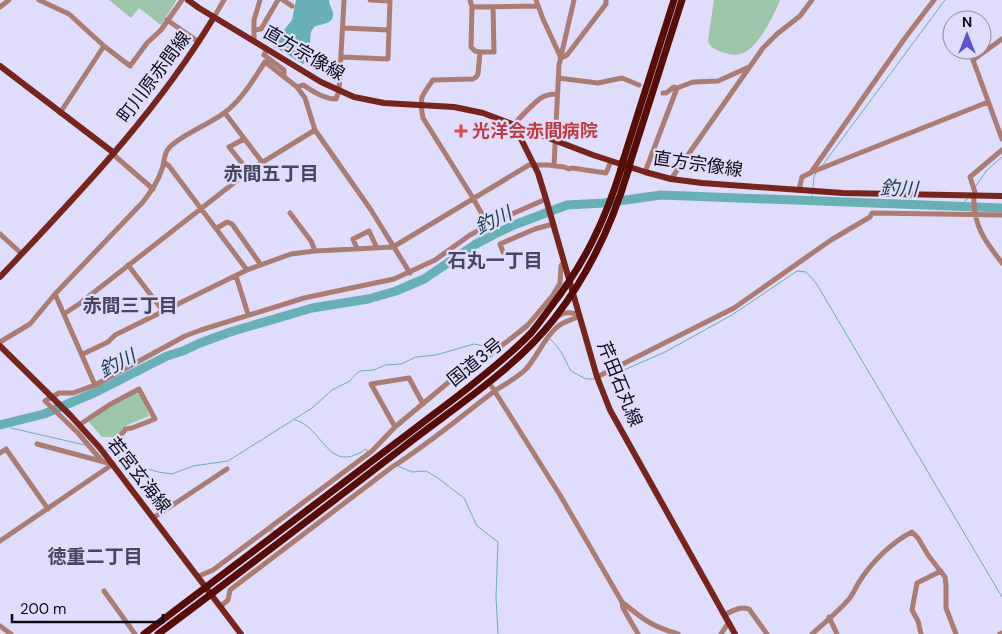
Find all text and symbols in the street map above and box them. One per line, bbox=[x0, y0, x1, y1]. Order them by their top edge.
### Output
north arrow bbox=[942, 10, 992, 60]
text: N bbox=[962, 13, 972, 31]
street label: 直方宗像線 bbox=[259, 20, 349, 86]
street label: 町川原赤間線 bbox=[112, 27, 196, 127]
place label: 光洋会赤間病院 bbox=[472, 119, 598, 143]
marker: 光洋会赤間病院 bbox=[454, 124, 468, 138]
street label: 直方宗像線 bbox=[652, 146, 744, 182]
district label: 赤間五丁目 bbox=[223, 161, 319, 186]
water label: 釣川 bbox=[880, 175, 920, 202]
water label: 釣川 bbox=[471, 200, 518, 240]
district label: 石丸一丁目 bbox=[447, 248, 543, 273]
district label: 赤間三丁目 bbox=[82, 293, 178, 318]
street label: 国道3号 bbox=[442, 332, 508, 392]
street label: 芹田石丸線 bbox=[592, 338, 648, 430]
water label: 釣川 bbox=[95, 343, 142, 383]
street label: 若宮玄海線 bbox=[102, 432, 176, 518]
district label: 徳重二丁目 bbox=[47, 544, 143, 569]
scale bar bbox=[12, 592, 164, 624]
text: 200 m bbox=[20, 599, 66, 619]

